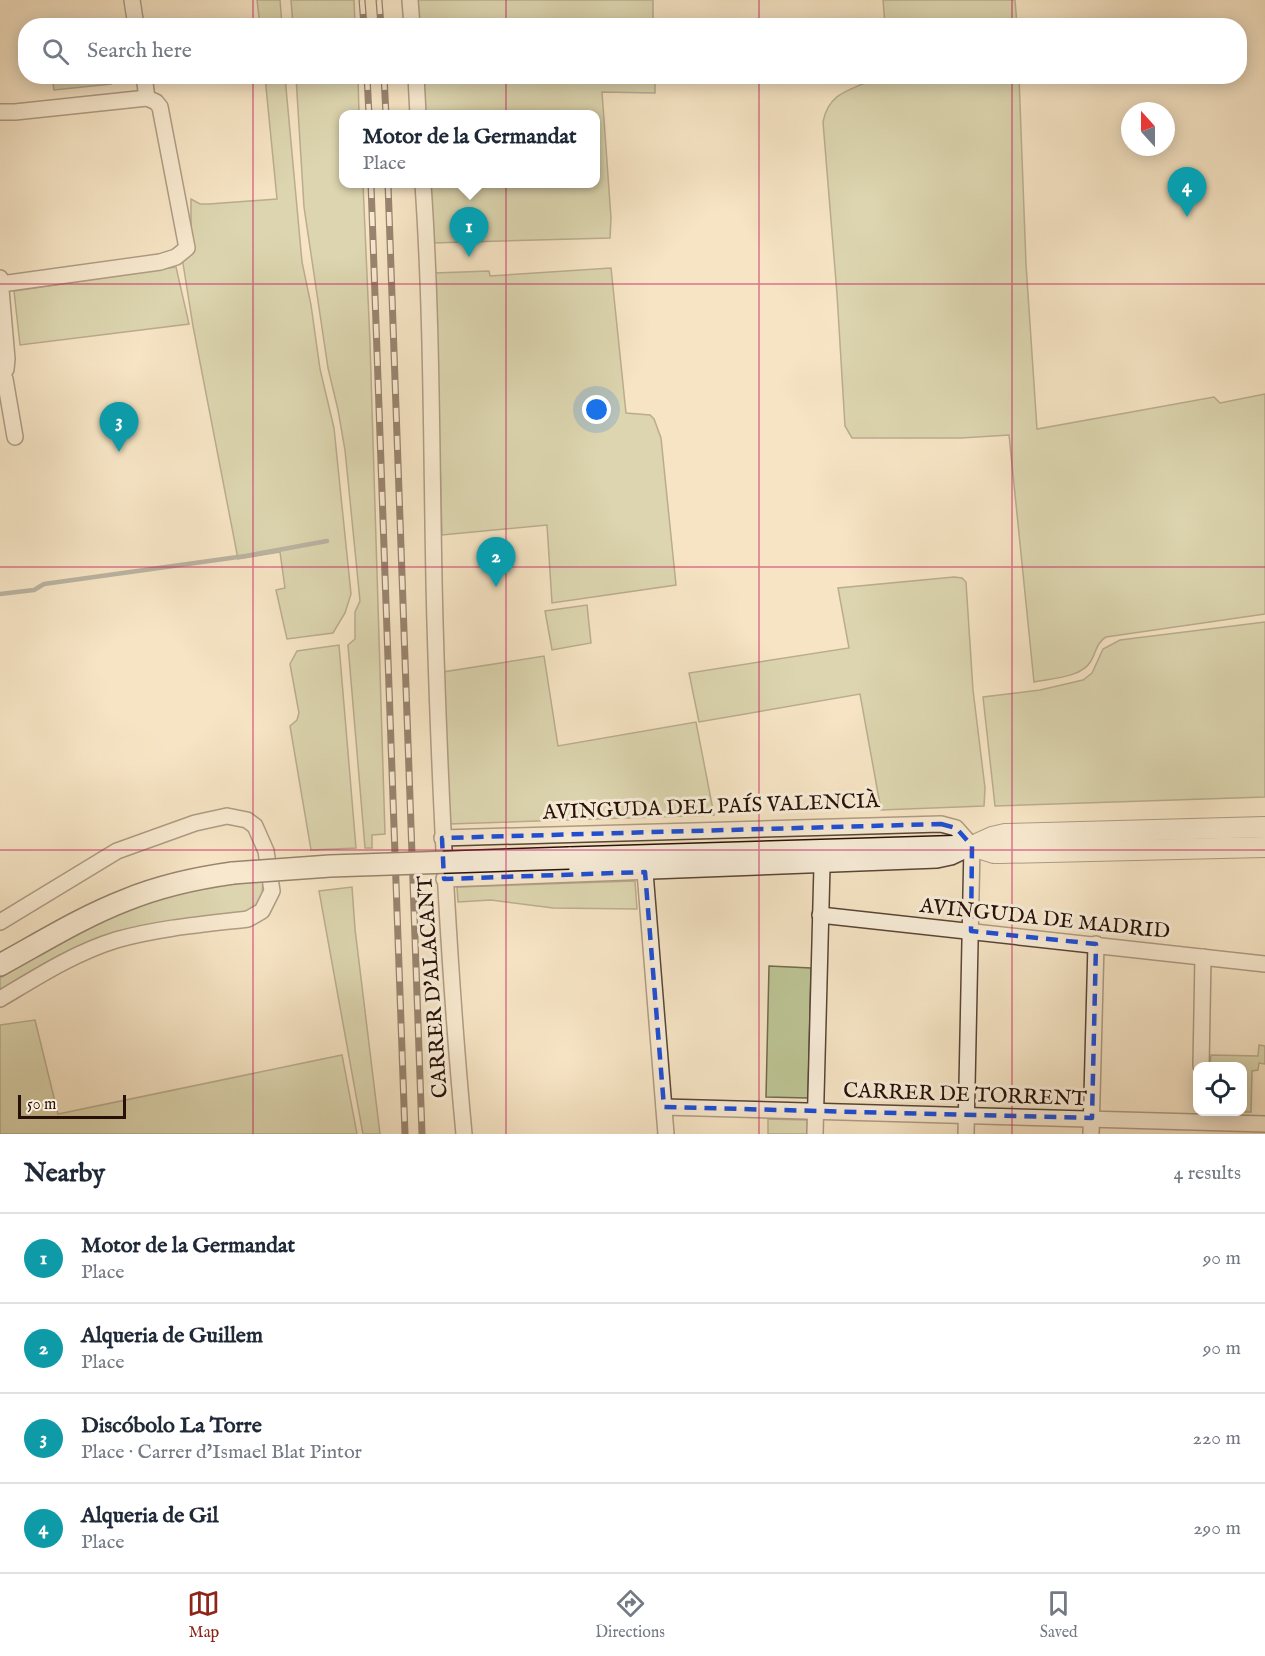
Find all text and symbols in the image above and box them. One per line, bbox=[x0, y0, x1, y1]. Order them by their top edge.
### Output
search box bbox=[18, 18, 1247, 84]
icon: search bbox=[39, 35, 72, 68]
text: Search here bbox=[87, 37, 192, 65]
north arrow bbox=[1121, 102, 1175, 156]
popup bbox=[339, 110, 600, 188]
text: Motor de la Germandat bbox=[362, 123, 577, 151]
text: Place bbox=[362, 151, 406, 176]
pin: 4 bbox=[1168, 168, 1206, 217]
pin: 1 bbox=[450, 208, 488, 257]
your location bbox=[582, 395, 611, 424]
pin: 3 bbox=[100, 402, 138, 452]
pin: 2 bbox=[476, 538, 516, 587]
street label: AVINGUDA DEL PAÍS VALENCIÀ bbox=[541, 787, 881, 827]
street label: CARRER D'ALACANT bbox=[412, 874, 455, 1099]
street label: AVINGUDA DE MADRID bbox=[917, 893, 1171, 946]
map controls bbox=[1193, 1062, 1247, 1116]
button: locate bbox=[1193, 1062, 1247, 1116]
street label: CARRER DE TORRENT bbox=[843, 1078, 1088, 1113]
scale bar bbox=[18, 1092, 126, 1120]
text: 50 m bbox=[27, 1095, 56, 1115]
text: Nearby bbox=[24, 1157, 105, 1190]
text: 4 results bbox=[1174, 1161, 1241, 1186]
text: Motor de la Germandat bbox=[81, 1232, 295, 1260]
text: 1 bbox=[40, 1246, 47, 1271]
text: 90 m bbox=[1203, 1246, 1241, 1271]
text: Place bbox=[81, 1260, 124, 1285]
text: Alqueria de Guillem bbox=[81, 1322, 263, 1350]
text: 2 bbox=[39, 1336, 48, 1361]
text: 90 m bbox=[1203, 1336, 1241, 1361]
text: Place bbox=[81, 1350, 124, 1375]
text: Discóbolo La Torre bbox=[81, 1412, 262, 1440]
text: 3 bbox=[40, 1426, 47, 1451]
text: 220 m bbox=[1193, 1426, 1241, 1451]
text: Place · Carrer d'Ismael Blat Pintor bbox=[81, 1440, 362, 1465]
text: Alqueria de Gil bbox=[81, 1502, 219, 1530]
text: 4 bbox=[39, 1516, 48, 1541]
text: 290 m bbox=[1193, 1516, 1241, 1541]
text: Place bbox=[81, 1530, 124, 1555]
tab: Map bbox=[187, 1587, 220, 1643]
tab: Directions bbox=[595, 1587, 665, 1643]
tab: Saved bbox=[1040, 1587, 1078, 1643]

